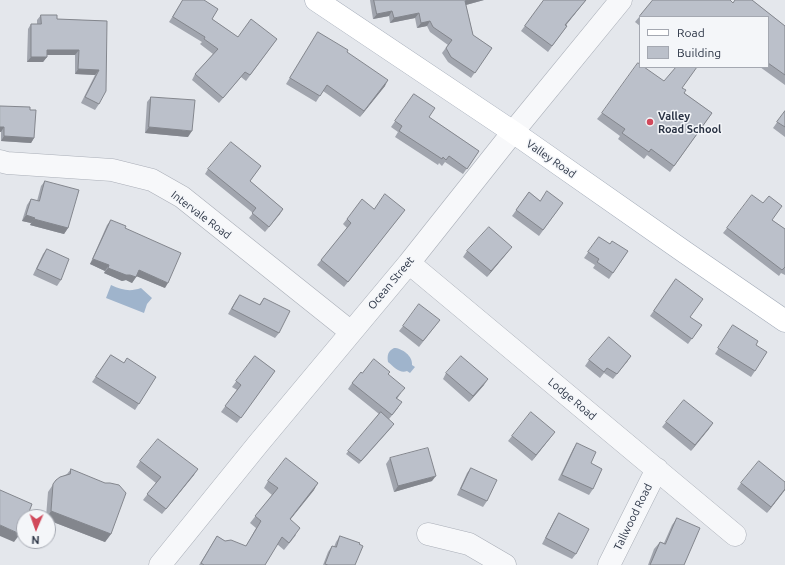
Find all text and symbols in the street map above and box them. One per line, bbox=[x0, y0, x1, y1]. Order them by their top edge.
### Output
legend bbox=[639, 16, 769, 68]
text: Road bbox=[677, 26, 705, 39]
text: Building bbox=[677, 46, 721, 59]
place label: Valley Road School bbox=[658, 109, 721, 135]
marker: Valley Road School bbox=[645, 117, 655, 127]
street label: Valley Road bbox=[524, 137, 578, 181]
street label: Intervale Road bbox=[168, 188, 234, 242]
street label: Ocean Street bbox=[365, 254, 417, 312]
street label: Lodge Road bbox=[545, 375, 599, 423]
street label: Tallwood Road bbox=[611, 481, 655, 553]
north arrow bbox=[16, 509, 56, 549]
text: N bbox=[31, 534, 40, 546]

